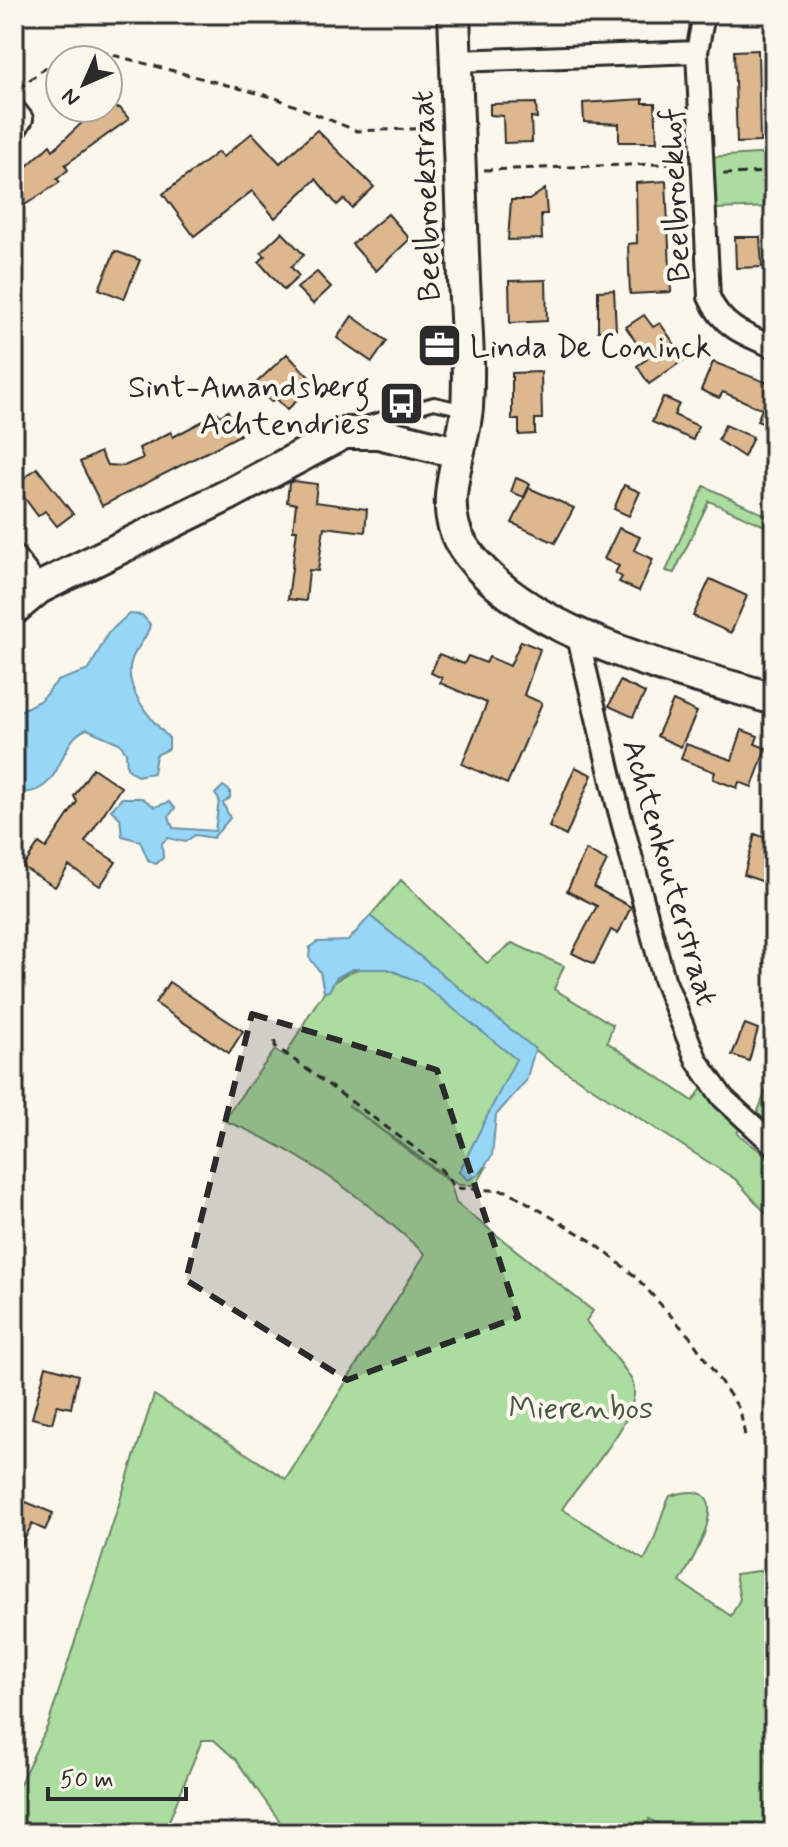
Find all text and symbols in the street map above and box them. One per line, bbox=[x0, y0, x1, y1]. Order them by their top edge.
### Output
north arrow bbox=[44, 44, 124, 124]
text: N bbox=[56, 82, 86, 112]
street label: Beelbroekstraat bbox=[402, 90, 452, 302]
street label: Beelbroekhof bbox=[650, 107, 702, 283]
office icon: Linda De Coninck bbox=[415, 322, 463, 370]
place label: Linda De Coninck bbox=[470, 327, 712, 369]
place label: Sint-Amandsberg Achtendries bbox=[128, 367, 370, 446]
bus stop icon: Sint-Amandsberg Achtendries bbox=[377, 380, 425, 428]
street label: Achtenkouterstraat bbox=[611, 734, 727, 1011]
park label: Mierenbos bbox=[509, 1388, 653, 1430]
scale bar bbox=[48, 1751, 186, 1801]
text: 50 m bbox=[60, 1765, 114, 1796]

